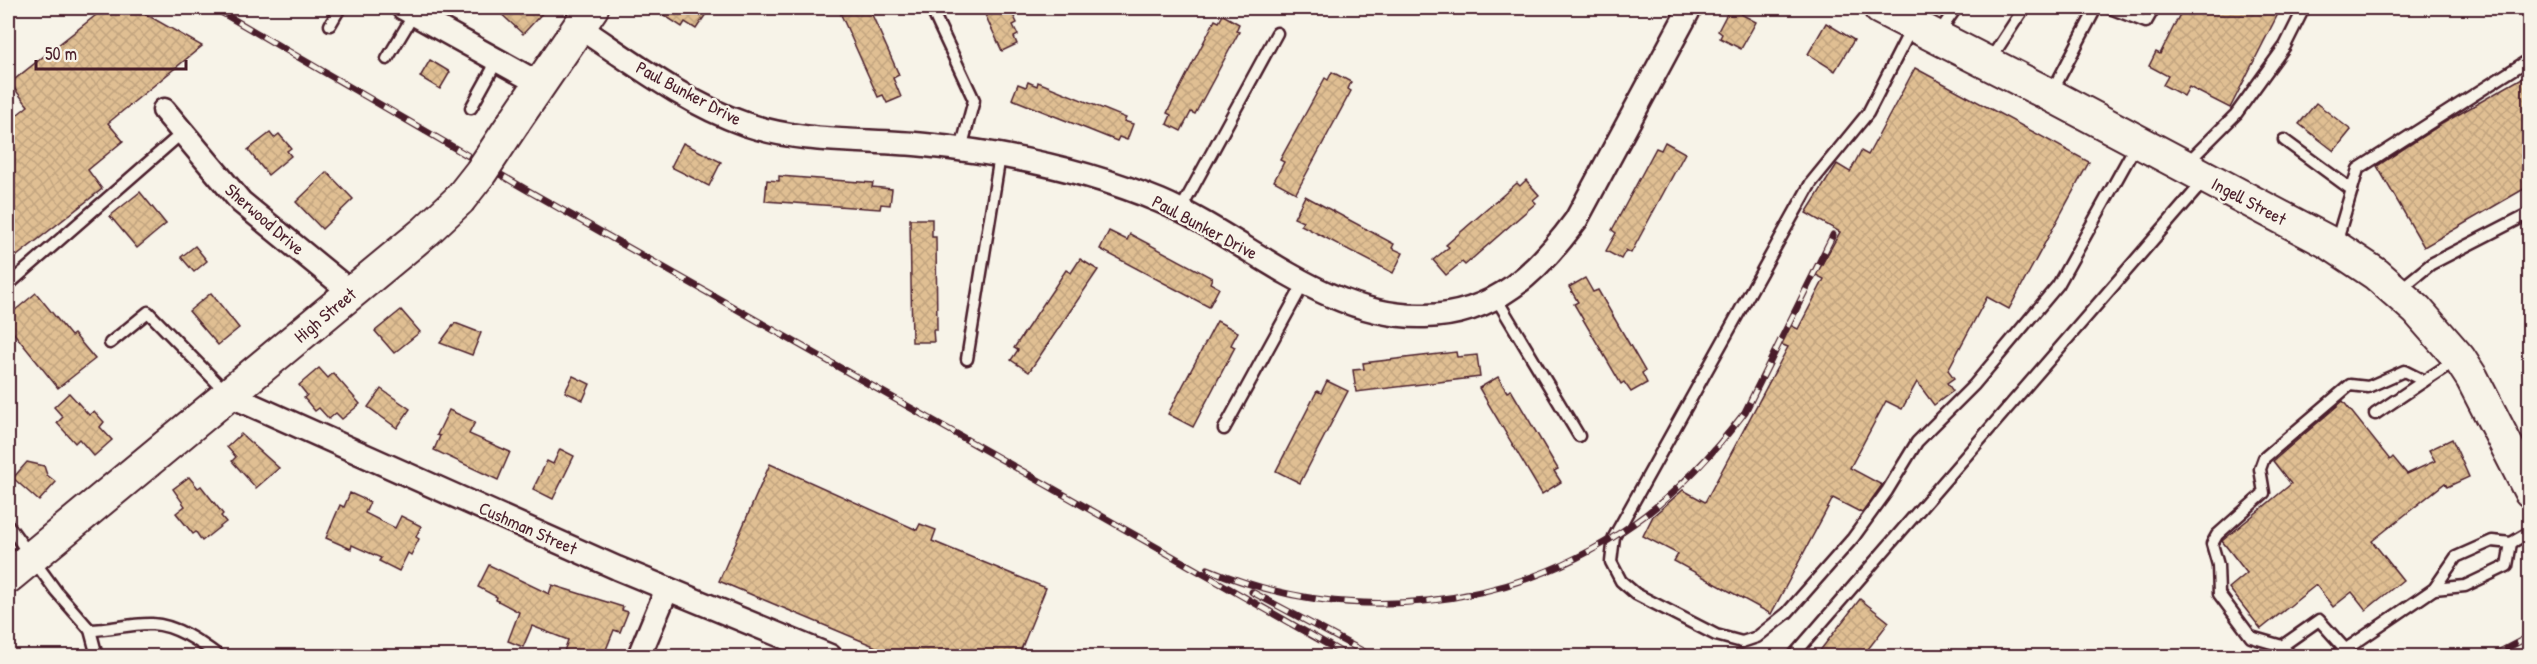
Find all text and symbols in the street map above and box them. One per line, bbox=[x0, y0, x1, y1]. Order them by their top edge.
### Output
scale bar bbox=[36, 33, 186, 71]
text: 50 m bbox=[45, 41, 77, 66]
street label: Paul Bunker Drive bbox=[632, 55, 746, 131]
street label: Ingell Street bbox=[2207, 171, 2291, 232]
street label: Sherwood Drive bbox=[220, 177, 310, 261]
street label: Paul Bunker Drive bbox=[1148, 189, 1262, 265]
street label: High Street bbox=[289, 281, 362, 348]
street label: Cushman Street bbox=[475, 495, 582, 561]

